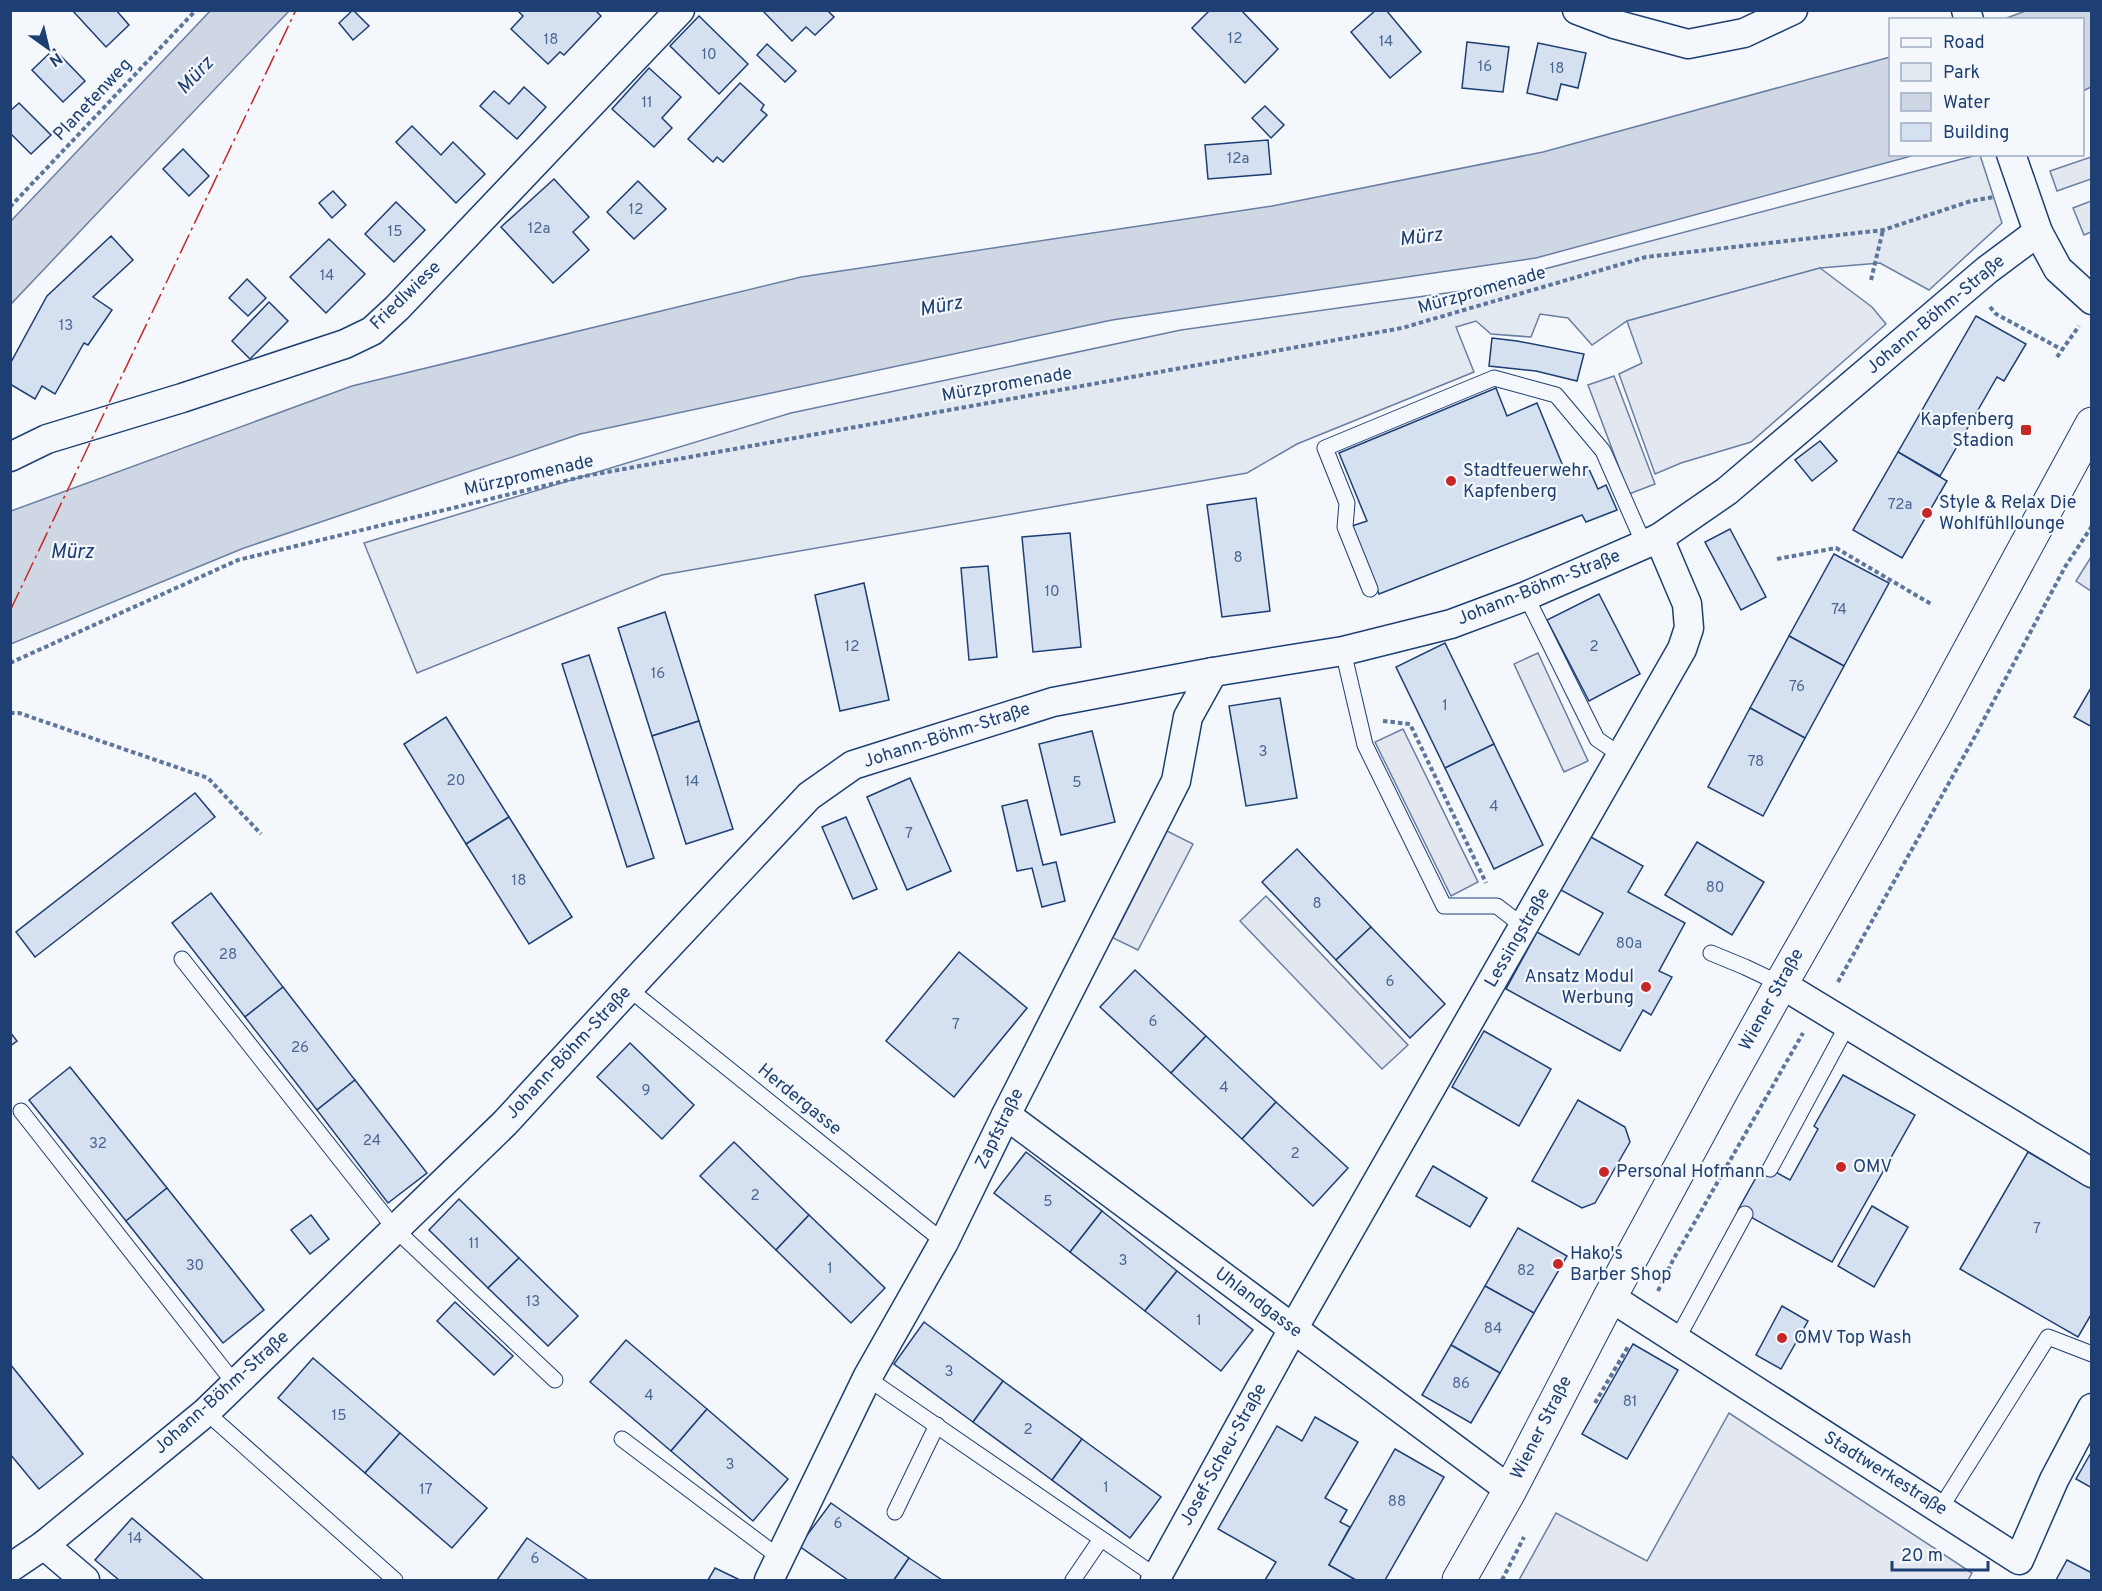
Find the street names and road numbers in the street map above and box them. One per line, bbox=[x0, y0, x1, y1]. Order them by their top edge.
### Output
street label: Planetenweg bbox=[49, 54, 137, 146]
street label: Johann-Böhm-Straße bbox=[1862, 250, 2010, 380]
street label: Friedlwiese bbox=[366, 256, 446, 336]
street label: Mürzpromenade bbox=[1415, 262, 1549, 320]
street label: Mürzpromenade bbox=[940, 362, 1074, 408]
street label: Mürzpromenade bbox=[462, 450, 596, 502]
street label: Johann-Böhm-Straße bbox=[1454, 545, 1624, 631]
street label: Johann-Böhm-Straße bbox=[861, 698, 1033, 774]
street label: Lessingstraße bbox=[1480, 884, 1556, 992]
street label: Wiener Straße bbox=[1734, 945, 1810, 1055]
street label: Johann-Böhm-Straße bbox=[501, 981, 637, 1125]
street label: Herdergasse bbox=[752, 1059, 846, 1141]
street label: Zapfstraße bbox=[971, 1085, 1029, 1173]
street label: Uhlandgasse bbox=[1210, 1263, 1306, 1343]
street label: Johann-Böhm-Straße bbox=[150, 1326, 294, 1460]
street label: Wiener Straße bbox=[1506, 1372, 1578, 1484]
street label: Josef-Scheu-Straße bbox=[1175, 1380, 1273, 1530]
street label: Stadtwerkestraße bbox=[1819, 1427, 1951, 1521]

